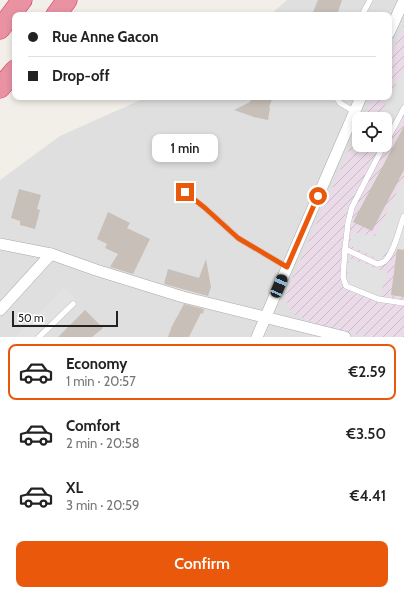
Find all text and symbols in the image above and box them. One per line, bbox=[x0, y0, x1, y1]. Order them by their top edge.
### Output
text: Rue Anne Gacon bbox=[52, 28, 159, 46]
text: Drop-off bbox=[52, 67, 110, 85]
map controls bbox=[352, 112, 392, 152]
button: locate bbox=[352, 112, 392, 152]
callout: 1 min bbox=[152, 134, 218, 162]
text: 1 min bbox=[170, 140, 200, 156]
route end bbox=[176, 183, 194, 201]
route start bbox=[309, 187, 327, 205]
car bbox=[269, 273, 289, 299]
scale bar bbox=[12, 309, 118, 328]
text: 50 m bbox=[18, 311, 44, 325]
icon: car bbox=[18, 354, 54, 390]
text: Economy bbox=[66, 355, 127, 373]
text: €2.59 bbox=[349, 363, 386, 381]
text: 1 min · 20:57 bbox=[66, 373, 136, 389]
icon: car bbox=[18, 416, 54, 452]
text: Comfort bbox=[66, 417, 120, 435]
text: €3.50 bbox=[346, 425, 386, 443]
text: 2 min · 20:58 bbox=[66, 435, 140, 451]
icon: car bbox=[18, 478, 54, 514]
text: XL bbox=[66, 479, 83, 497]
text: €4.41 bbox=[350, 487, 386, 505]
text: 3 min · 20:59 bbox=[66, 497, 139, 513]
button: Confirm bbox=[16, 541, 388, 587]

